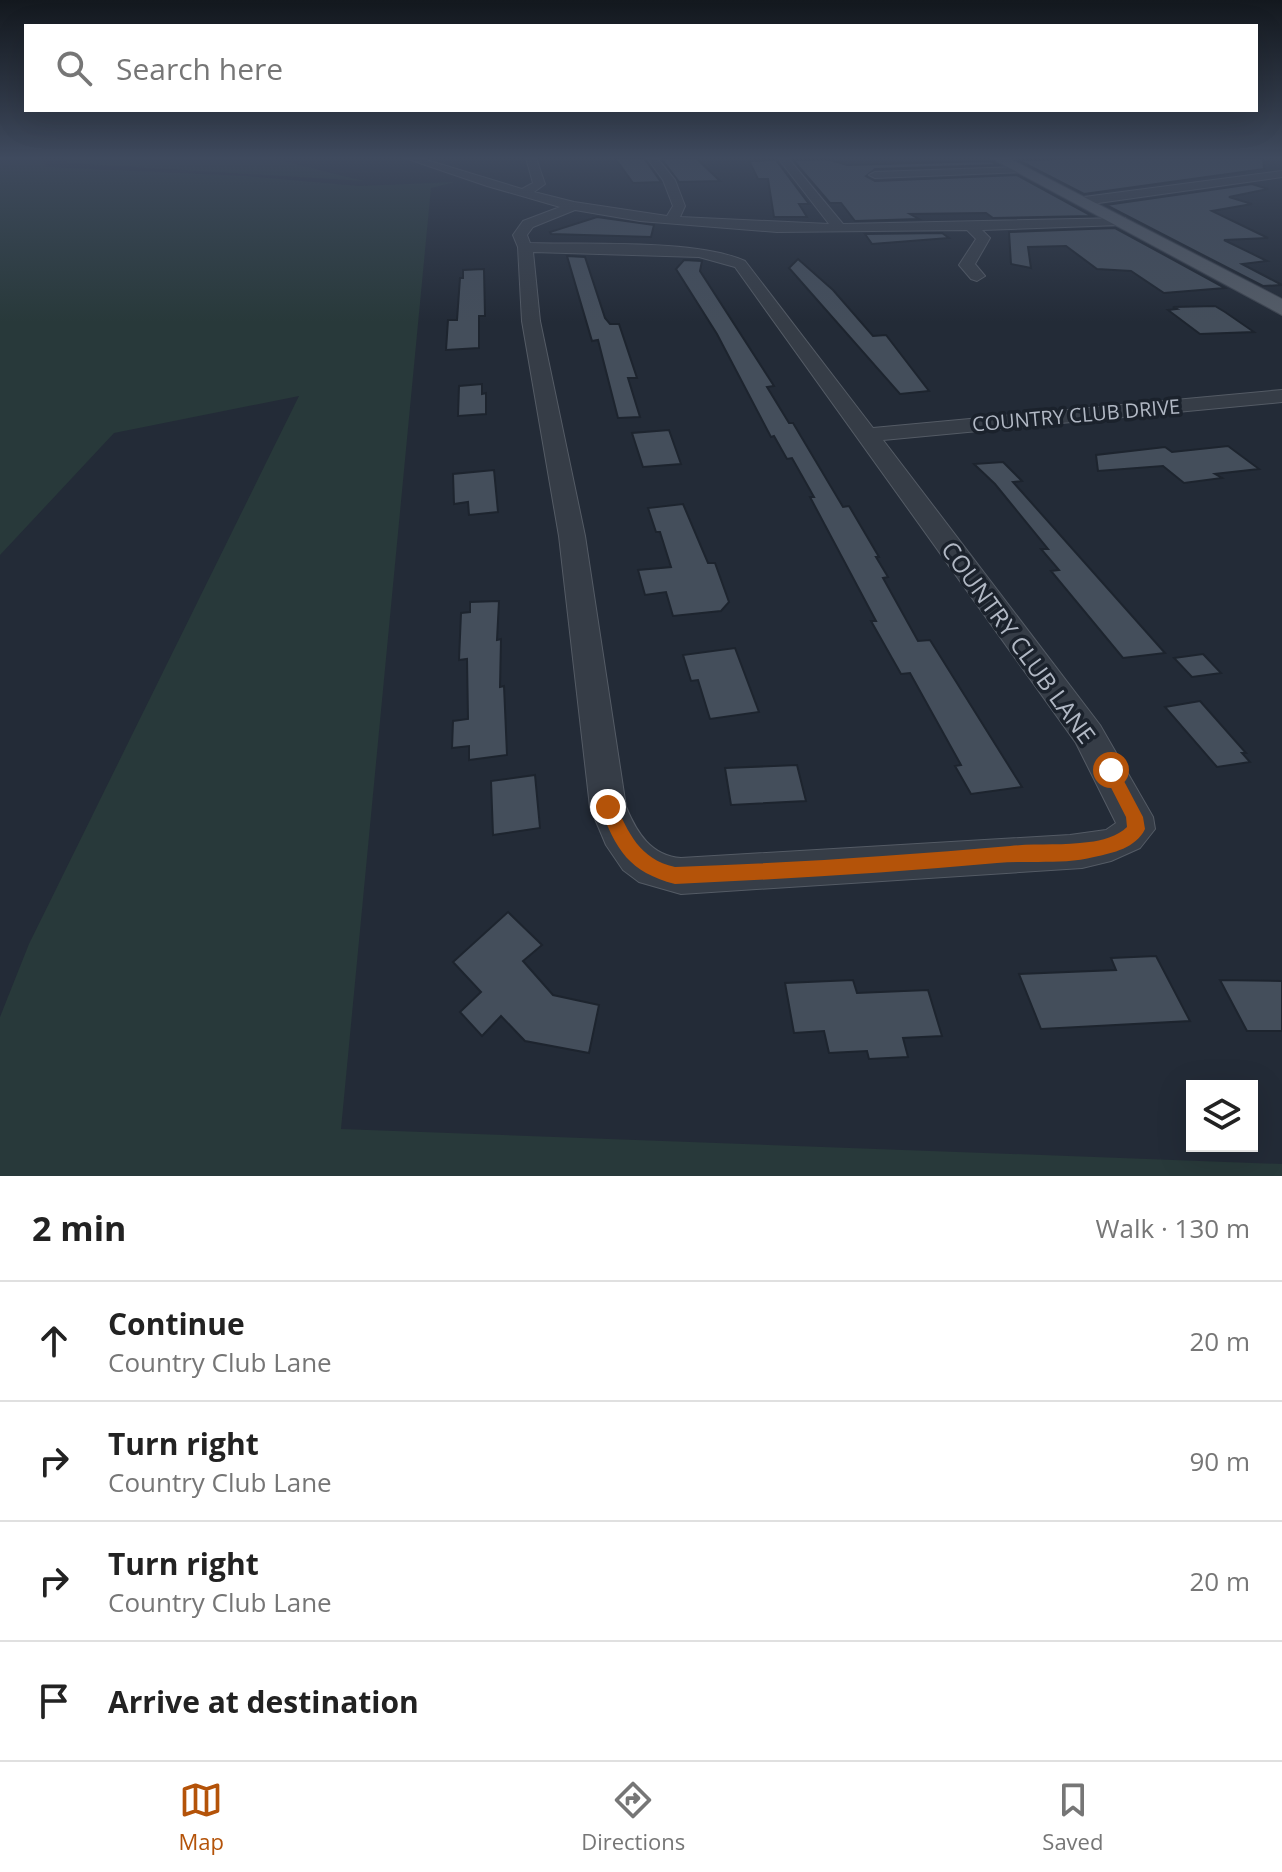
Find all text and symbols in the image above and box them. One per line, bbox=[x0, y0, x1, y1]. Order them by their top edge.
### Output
search box bbox=[24, 24, 1258, 112]
icon: search bbox=[52, 46, 96, 90]
text: Search here bbox=[116, 48, 283, 89]
street label: COUNTRY CLUB DRIVE bbox=[971, 392, 1181, 438]
street label: COUNTRY CLUB LANE bbox=[934, 534, 1104, 750]
route start bbox=[1093, 752, 1129, 788]
route end bbox=[590, 789, 626, 825]
map controls bbox=[1186, 1080, 1258, 1152]
button: layers bbox=[1186, 1080, 1258, 1152]
text: 2 min bbox=[32, 1205, 126, 1251]
text: Walk · 130 m bbox=[1096, 1210, 1250, 1246]
text: Continue bbox=[108, 1303, 245, 1344]
icon: ahead bbox=[32, 1319, 76, 1363]
text: 20 m bbox=[1189, 1323, 1250, 1359]
text: Country Club Lane bbox=[108, 1344, 332, 1380]
text: Turn right bbox=[108, 1423, 259, 1464]
icon: right bbox=[32, 1439, 76, 1483]
text: 90 m bbox=[1189, 1443, 1250, 1479]
text: Country Club Lane bbox=[108, 1464, 332, 1500]
text: Turn right bbox=[108, 1543, 259, 1584]
icon: right bbox=[32, 1559, 76, 1603]
text: 20 m bbox=[1189, 1563, 1250, 1599]
text: Country Club Lane bbox=[108, 1584, 332, 1620]
icon: arrive bbox=[32, 1679, 76, 1723]
text: Arrive at destination bbox=[108, 1681, 419, 1722]
tab: Map bbox=[179, 1778, 224, 1856]
tab: Directions bbox=[581, 1778, 685, 1856]
tab: Saved bbox=[1042, 1778, 1103, 1856]

